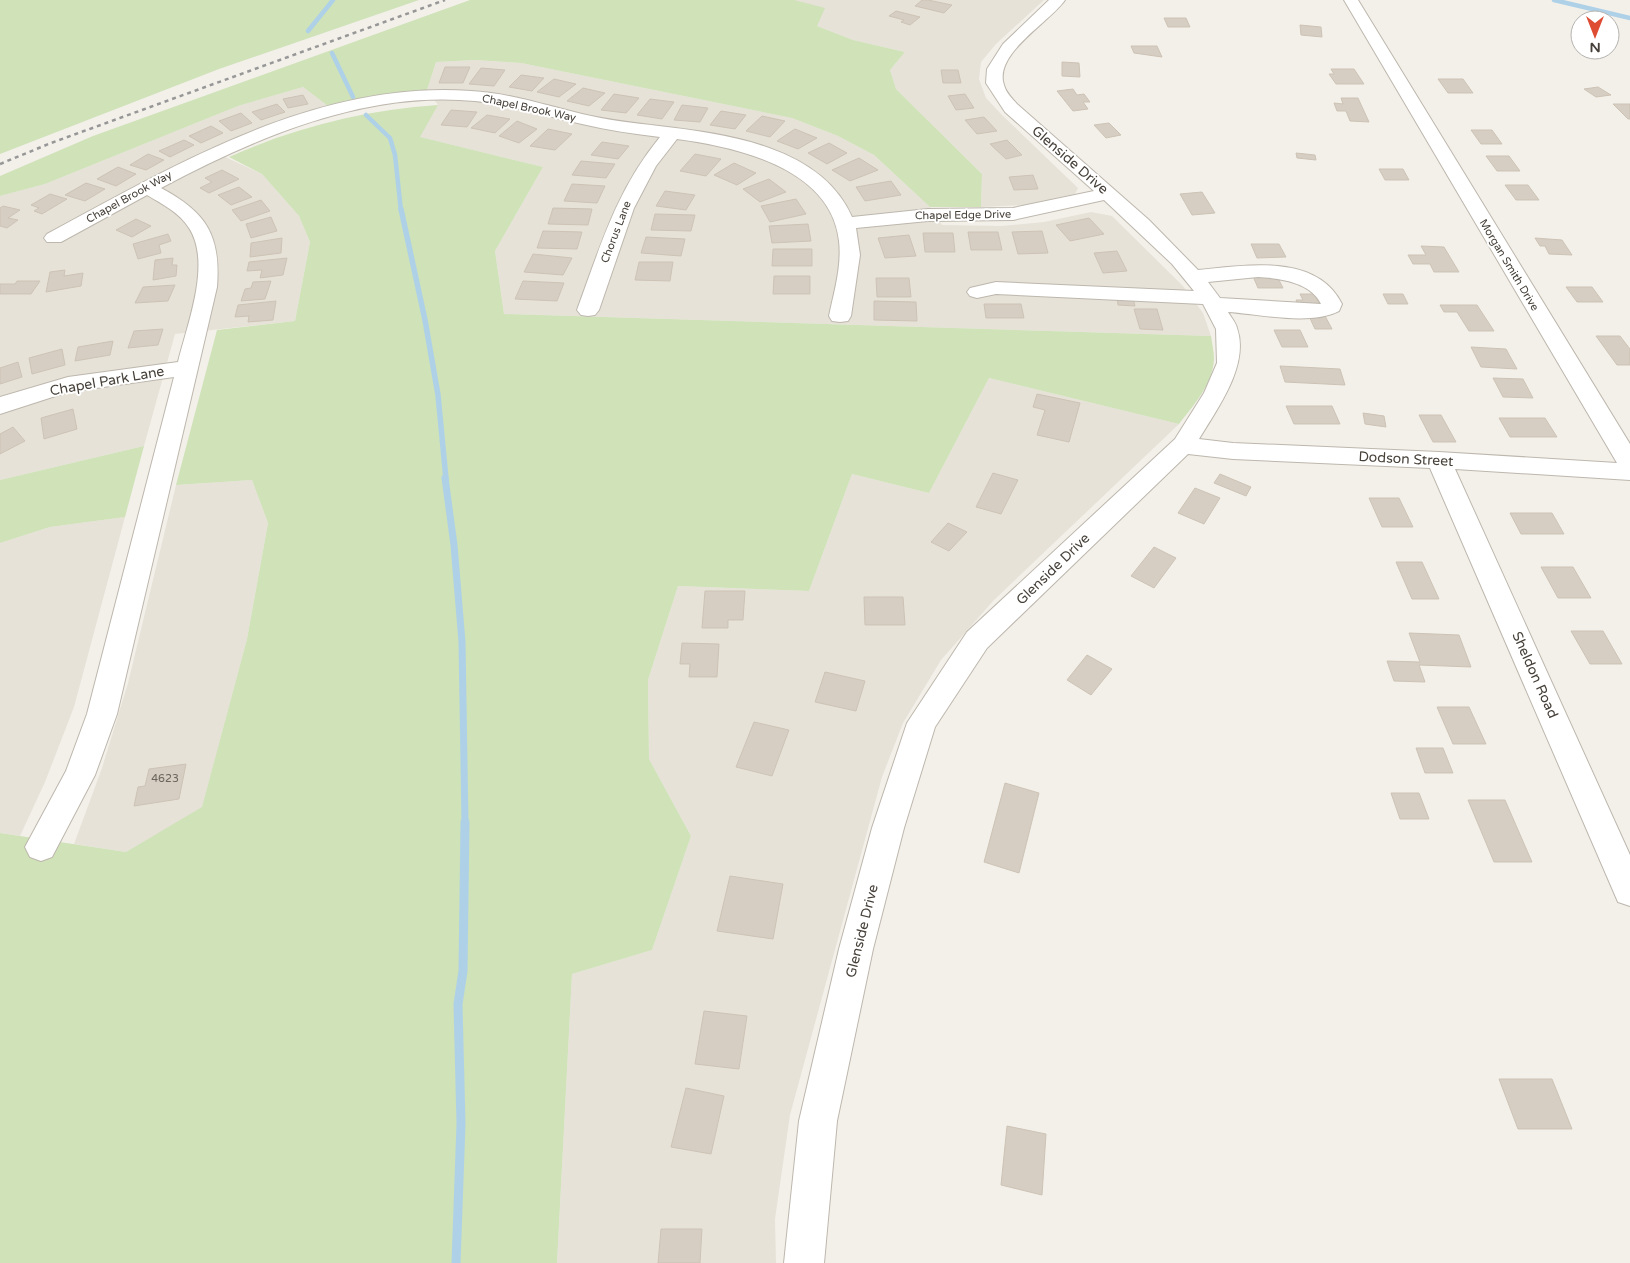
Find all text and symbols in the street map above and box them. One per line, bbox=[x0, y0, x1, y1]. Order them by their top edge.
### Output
north arrow bbox=[1570, 10, 1620, 60]
text: N bbox=[1589, 39, 1601, 56]
street label: Chapel Brook Way bbox=[481, 92, 577, 124]
street label: Glenside Drive bbox=[1028, 122, 1112, 198]
street label: Chapel Brook Way bbox=[84, 168, 174, 226]
street label: Chorus Lane bbox=[598, 199, 634, 265]
street label: Chapel Edge Drive bbox=[915, 208, 1011, 222]
street label: Morgan Smith Drive bbox=[1477, 217, 1541, 313]
street label: Chapel Park Lane bbox=[48, 363, 166, 399]
street label: Dodson Street bbox=[1358, 448, 1455, 470]
street label: Glenside Drive bbox=[1013, 530, 1093, 608]
street label: Sheldon Road bbox=[1508, 629, 1562, 721]
house number: 4623 bbox=[151, 772, 179, 785]
street label: Glenside Drive bbox=[842, 882, 882, 979]

